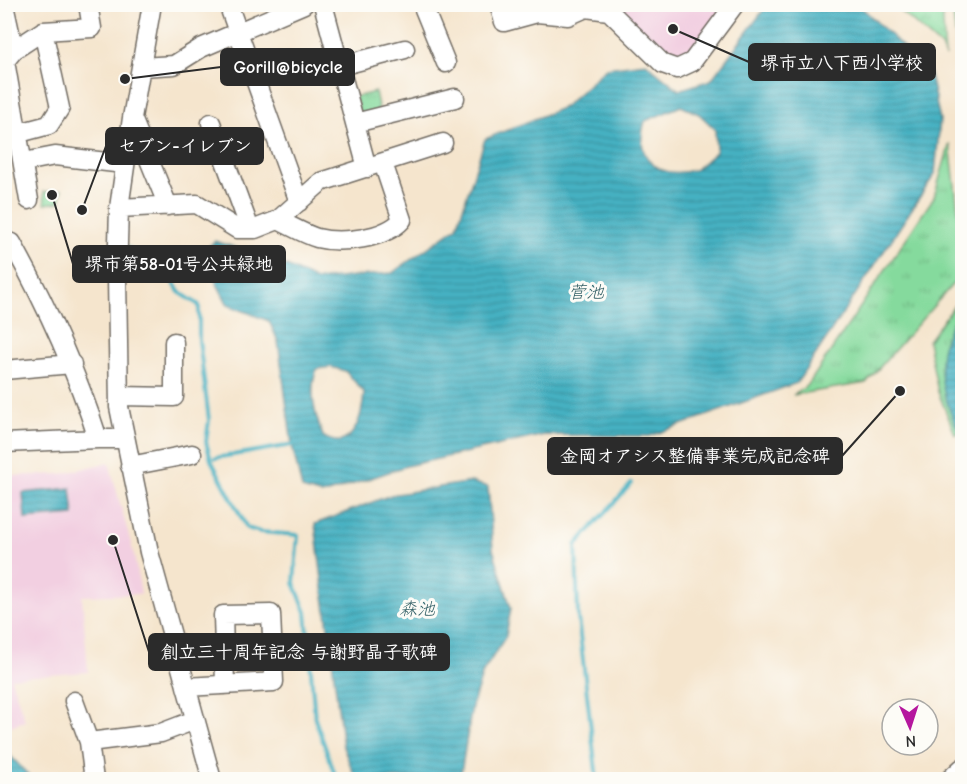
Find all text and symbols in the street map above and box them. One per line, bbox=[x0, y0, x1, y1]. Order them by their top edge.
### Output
callout: 堺市立八下西小学校 bbox=[749, 44, 935, 80]
callout: Gorill@bicycle bbox=[221, 49, 354, 85]
text: 堺市立八下西小学校 bbox=[761, 53, 923, 74]
text: Gorill@bicycle bbox=[233, 57, 343, 78]
callout: セブン-イレブン bbox=[106, 128, 263, 164]
text: セブン-イレブン bbox=[118, 136, 252, 157]
callout: 堺市第58-01号公共緑地 bbox=[73, 246, 285, 282]
text: 堺市第58-01号公共緑地 bbox=[85, 254, 273, 275]
water label: 菅池 bbox=[568, 282, 605, 303]
callout: 金岡オアシス整備事業完成記念碑 bbox=[548, 438, 842, 474]
text: 金岡オアシス整備事業完成記念碑 bbox=[560, 446, 830, 467]
water label: 森池 bbox=[399, 599, 436, 620]
callout: 創立三十周年記念 与謝野晶子歌碑 bbox=[149, 634, 449, 670]
text: 創立三十周年記念 与謝野晶子歌碑 bbox=[161, 642, 437, 663]
north arrow bbox=[880, 697, 940, 757]
text: N bbox=[905, 732, 916, 750]

